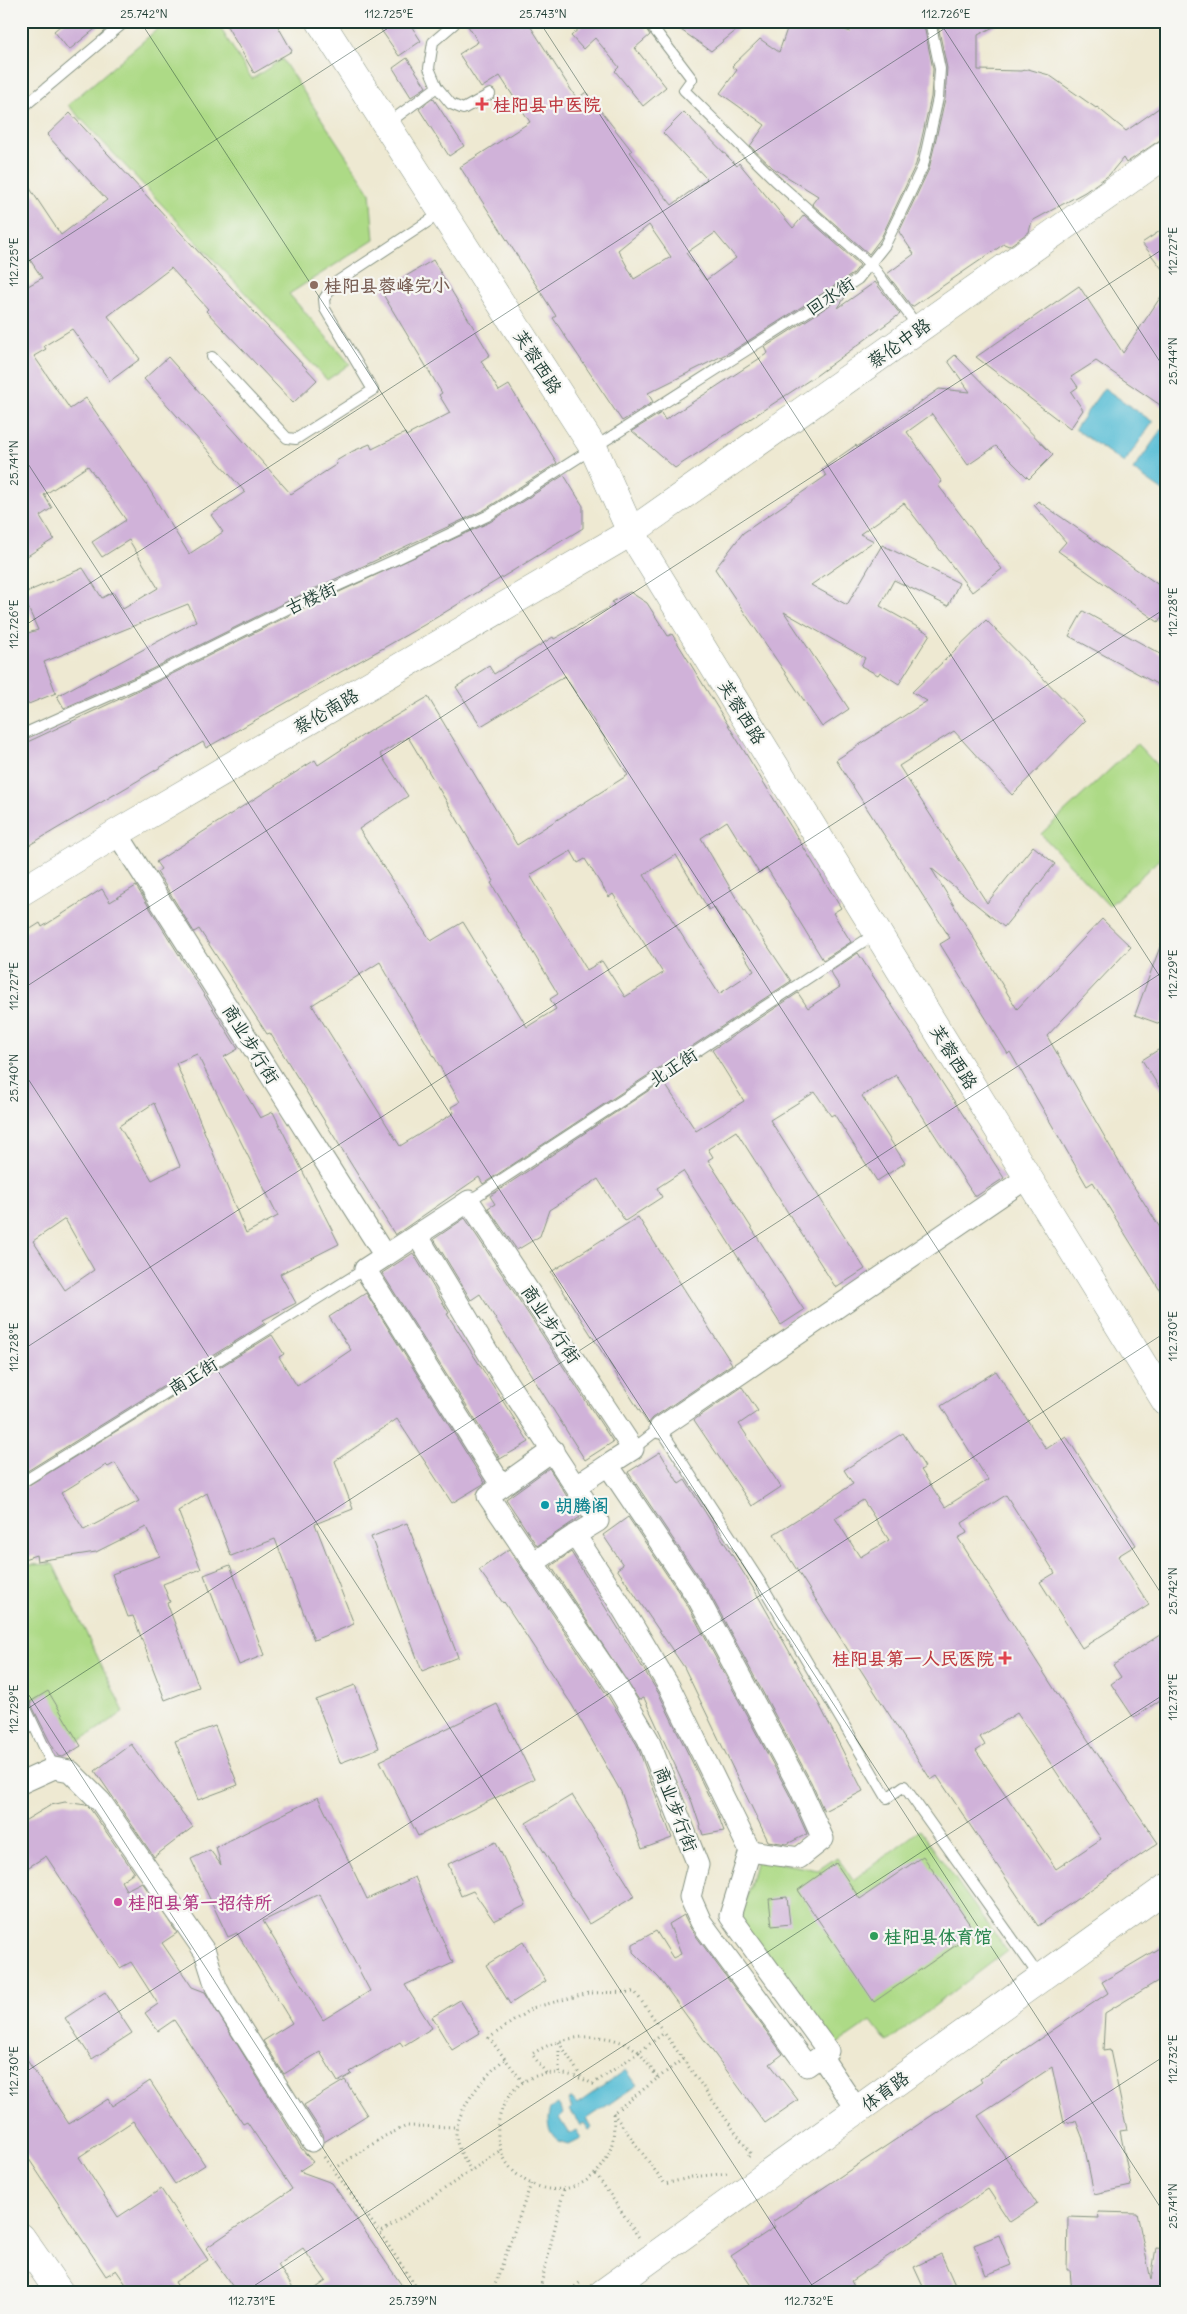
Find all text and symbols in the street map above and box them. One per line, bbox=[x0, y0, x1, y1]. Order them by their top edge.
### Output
text: 25.742°N bbox=[120, 6, 168, 21]
text: 112.725°E bbox=[364, 6, 414, 21]
text: 25.743°N bbox=[519, 6, 567, 21]
text: 112.726°E bbox=[921, 6, 971, 21]
place label: 桂阳县中医院 bbox=[493, 93, 601, 116]
marker: 桂阳县中医院 bbox=[475, 97, 489, 111]
text: 112.727°E bbox=[1165, 227, 1180, 275]
text: 112.725°E bbox=[6, 237, 21, 287]
street label: 回水街 bbox=[801, 272, 859, 320]
place label: 桂阳县蓉峰完小 bbox=[324, 274, 450, 297]
marker: 桂阳县蓉峰完小 bbox=[308, 279, 320, 291]
street label: 蔡伦中路 bbox=[863, 313, 935, 373]
street label: 芙蓉西路 bbox=[509, 326, 567, 398]
text: 25.744°N bbox=[1165, 337, 1180, 385]
text: 25.741°N bbox=[6, 440, 21, 486]
street label: 古楼街 bbox=[282, 577, 340, 619]
text: 112.728°E bbox=[1165, 587, 1180, 637]
text: 112.726°E bbox=[6, 599, 21, 649]
street label: 芙蓉西路 bbox=[713, 675, 771, 749]
street label: 蔡伦南路 bbox=[289, 683, 363, 739]
text: 112.729°E bbox=[1165, 949, 1180, 999]
text: 112.727°E bbox=[6, 962, 21, 1010]
street label: 商业步行街 bbox=[217, 1000, 285, 1088]
street label: 芙蓉西路 bbox=[925, 1020, 983, 1094]
street label: 北正街 bbox=[644, 1043, 702, 1091]
text: 25.740°N bbox=[6, 1054, 21, 1102]
street label: 商业步行街 bbox=[516, 1280, 586, 1368]
text: 112.730°E bbox=[1165, 1311, 1180, 1361]
text: 112.728°E bbox=[6, 1322, 21, 1372]
street label: 南正街 bbox=[164, 1352, 222, 1400]
place label: 胡腾阁 bbox=[555, 1494, 609, 1517]
marker: 胡腾阁 bbox=[539, 1499, 551, 1511]
text: 25.742°N bbox=[1165, 1567, 1180, 1615]
place label: 桂阳县第一人民医院 bbox=[832, 1647, 994, 1670]
marker: 桂阳县第一人民医院 bbox=[998, 1651, 1012, 1665]
text: 112.731°E bbox=[1165, 1674, 1180, 1720]
text: 112.729°E bbox=[6, 1684, 21, 1734]
street label: 商业步行街 bbox=[649, 1763, 703, 1855]
place label: 桂阳县第一招待所 bbox=[128, 1891, 272, 1914]
marker: 桂阳县第一招待所 bbox=[112, 1896, 124, 1908]
place label: 桂阳县体育馆 bbox=[884, 1925, 992, 1948]
marker: 桂阳县体育馆 bbox=[868, 1930, 880, 1942]
text: 112.732°E bbox=[1165, 2035, 1180, 2083]
text: 112.730°E bbox=[6, 2046, 21, 2096]
street label: 体育路 bbox=[856, 2066, 914, 2116]
text: 25.741°N bbox=[1165, 2183, 1180, 2229]
text: 112.731°E bbox=[229, 2293, 275, 2308]
text: 25.739°N bbox=[389, 2293, 437, 2308]
text: 112.732°E bbox=[785, 2293, 833, 2308]

